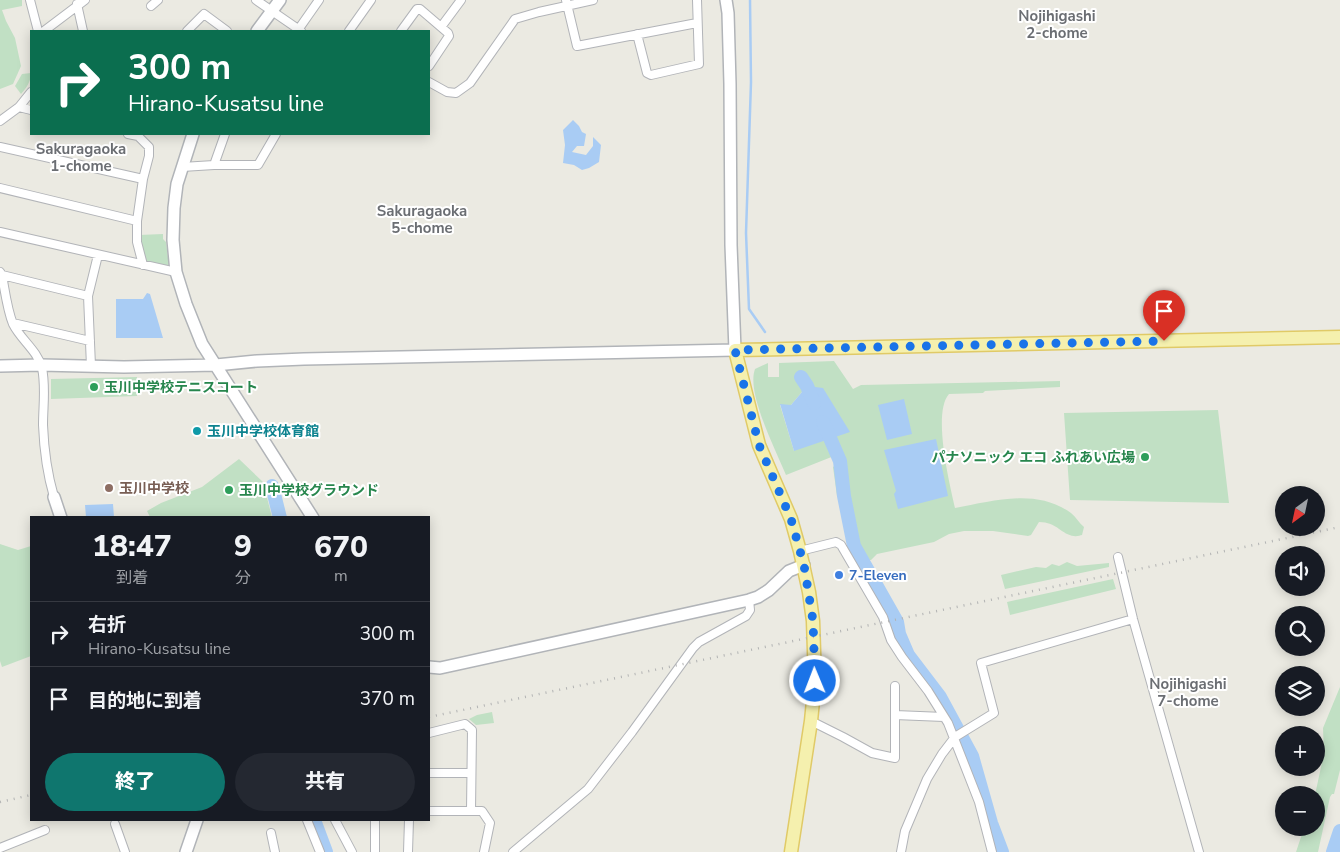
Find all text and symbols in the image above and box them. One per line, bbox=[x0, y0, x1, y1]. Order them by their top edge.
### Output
district label: Nojihigashi 2-chome bbox=[1018, 6, 1096, 43]
text: 300 m bbox=[128, 44, 231, 91]
icon: right bbox=[45, 50, 110, 115]
text: Hirano-Kusatsu line bbox=[128, 89, 324, 119]
district label: Sakuragaoka 1-chome bbox=[36, 139, 126, 176]
district label: Sakuragaoka 5-chome bbox=[377, 201, 467, 238]
pin bbox=[1143, 290, 1185, 341]
icon: arrive bbox=[1150, 297, 1178, 325]
place label: 玉川中学校テニスコート bbox=[104, 378, 258, 397]
marker: 玉川中学校テニスコート bbox=[88, 381, 100, 393]
place label: 玉川中学校体育館 bbox=[207, 422, 319, 441]
marker: 玉川中学校体育館 bbox=[191, 425, 203, 437]
place label: パナソニック エコ ふれあい広場 bbox=[931, 448, 1135, 467]
marker: パナソニック エコ ふれあい広場 bbox=[1139, 451, 1151, 463]
place label: 玉川中学校 bbox=[119, 479, 189, 498]
place label: 玉川中学校グラウンド bbox=[239, 481, 379, 500]
marker: 玉川中学校 bbox=[103, 482, 115, 494]
marker: 玉川中学校グラウンド bbox=[223, 484, 235, 496]
north arrow bbox=[1275, 486, 1325, 536]
map controls bbox=[1275, 486, 1325, 836]
text: 18:47 bbox=[92, 526, 172, 567]
text: 9 bbox=[234, 526, 252, 567]
text: 670 bbox=[314, 527, 368, 568]
button: sound bbox=[1275, 546, 1325, 596]
text: m bbox=[334, 565, 348, 587]
place label: 7-Eleven bbox=[849, 566, 907, 585]
text: 到着 bbox=[116, 567, 148, 589]
text: 分 bbox=[235, 567, 251, 589]
marker: 7-Eleven bbox=[833, 569, 845, 581]
button: search bbox=[1275, 606, 1325, 656]
text: 右折 bbox=[88, 612, 126, 638]
icon: right bbox=[45, 620, 73, 648]
text: 300 m bbox=[360, 621, 415, 647]
text: Hirano-Kusatsu line bbox=[88, 638, 230, 660]
position arrow bbox=[788, 654, 840, 706]
button: layers bbox=[1275, 666, 1325, 716]
district label: Nojihigashi 7-chome bbox=[1149, 674, 1227, 711]
icon: arrive bbox=[45, 685, 73, 713]
text: 370 m bbox=[360, 686, 415, 712]
text: 目的地に到着 bbox=[88, 688, 202, 714]
button: + bbox=[1275, 726, 1325, 776]
button: 終了 bbox=[45, 753, 225, 811]
button: 共有 bbox=[235, 753, 415, 811]
button: − bbox=[1275, 786, 1325, 836]

